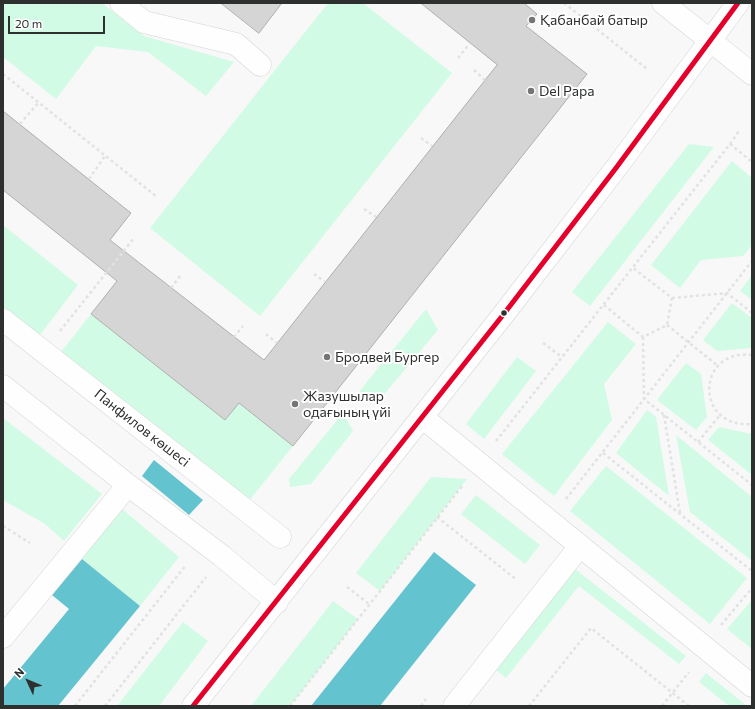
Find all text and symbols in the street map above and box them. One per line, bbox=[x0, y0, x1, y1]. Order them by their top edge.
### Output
scale bar bbox=[10, 8, 107, 34]
place label: Қабанбай батыр bbox=[540, 12, 648, 28]
marker: Қабанбай батыр bbox=[527, 15, 537, 25]
text: 20 m bbox=[15, 16, 42, 30]
place label: Del Papa bbox=[539, 83, 595, 99]
marker: Del Papa bbox=[526, 86, 536, 96]
unlabelled marker bbox=[499, 308, 509, 318]
place label: Бродвей Бургер bbox=[335, 349, 439, 365]
marker: Бродвей Бургер bbox=[322, 352, 332, 362]
street label: Панфилов көшесі bbox=[91, 386, 193, 470]
place label: Жазушылар одағының үйі bbox=[303, 388, 391, 420]
marker: Жазушылар одағының үйі bbox=[290, 399, 300, 409]
north arrow bbox=[8, 661, 48, 701]
text: N bbox=[11, 665, 27, 680]

